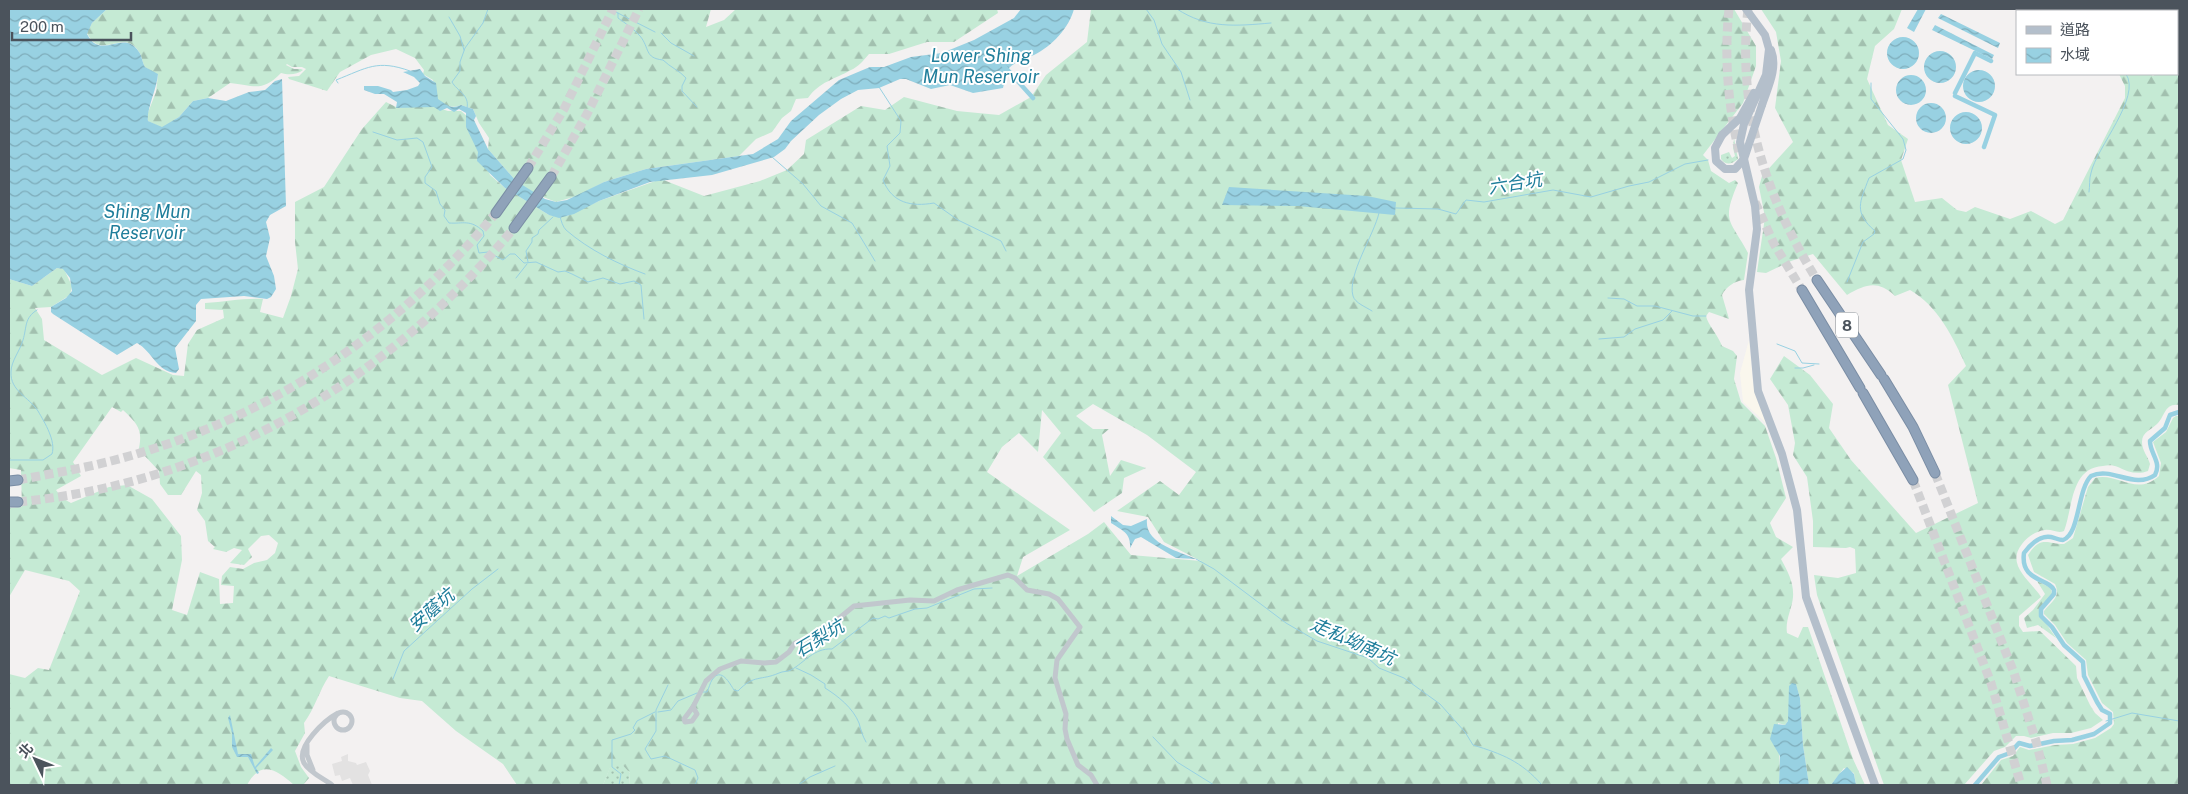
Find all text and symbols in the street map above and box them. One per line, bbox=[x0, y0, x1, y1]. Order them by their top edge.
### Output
scale bar bbox=[12, 10, 131, 42]
legend bbox=[2016, 10, 2178, 75]
text: 200 m bbox=[20, 18, 64, 35]
text: 道路 bbox=[2060, 21, 2090, 38]
water label: Lower Shing Mun Reservoir bbox=[923, 45, 1039, 87]
text: 水域 bbox=[2060, 46, 2090, 63]
water label: 六合坑 bbox=[1487, 168, 1546, 198]
water label: Shing Mun Reservoir bbox=[103, 201, 191, 243]
road number: 8 bbox=[1836, 312, 1858, 338]
water label: 安蔭坑 bbox=[404, 582, 461, 636]
water label: 走私坳南坑 bbox=[1308, 613, 1401, 670]
water label: 石梨坑 bbox=[790, 614, 850, 661]
north arrow bbox=[10, 734, 60, 784]
text: 北 bbox=[15, 740, 36, 761]

